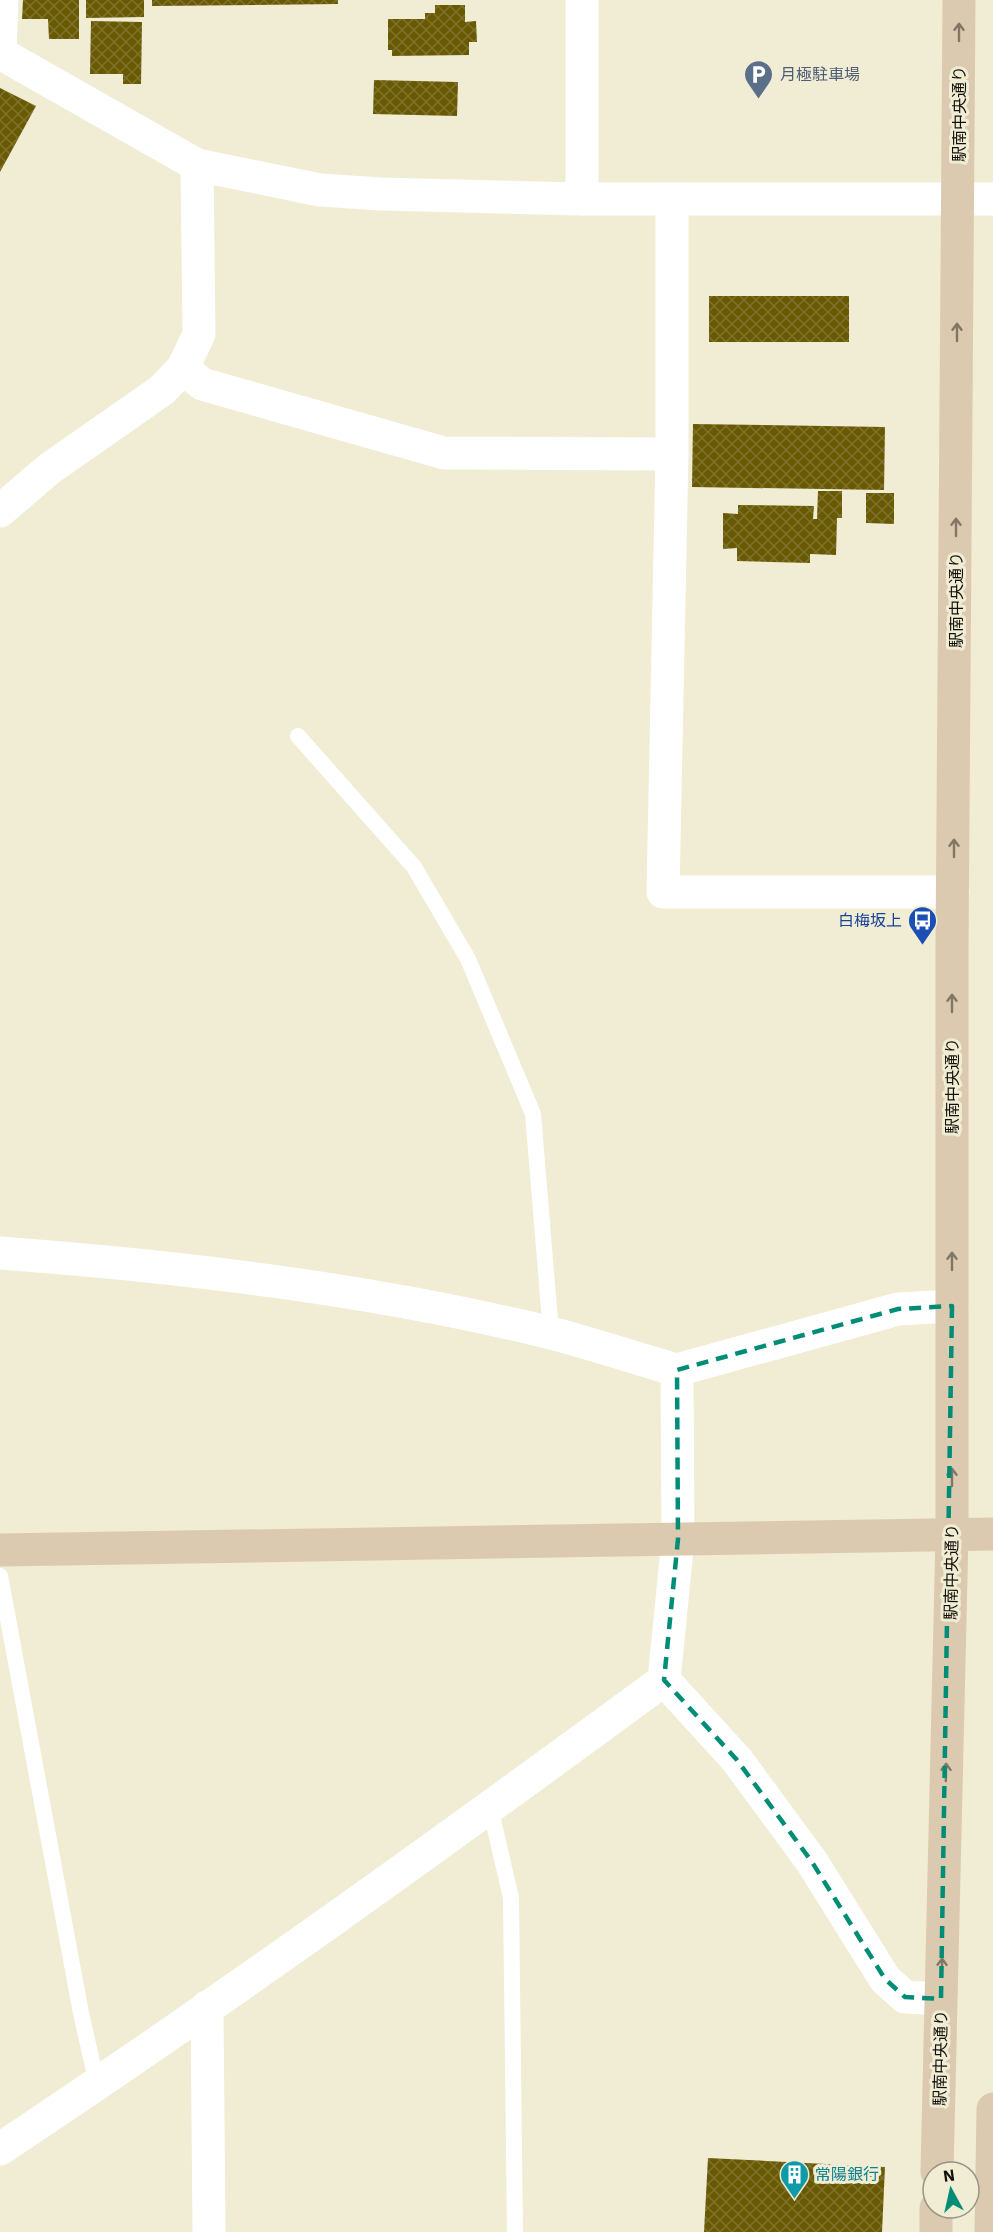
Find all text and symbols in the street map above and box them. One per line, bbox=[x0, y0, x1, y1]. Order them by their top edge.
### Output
one-way arrow bbox=[953, 23, 965, 43]
parking icon: 月極駐車場 bbox=[743, 58, 775, 100]
place label: 月極駐車場 bbox=[780, 64, 860, 84]
street label: 駅南中央通り bbox=[949, 66, 969, 162]
one-way arrow bbox=[952, 323, 963, 343]
one-way arrow bbox=[950, 518, 962, 538]
street label: 駅南中央通り bbox=[946, 552, 966, 648]
one-way arrow bbox=[948, 839, 960, 859]
bus stop icon: 白梅坂上 bbox=[907, 904, 939, 946]
place label: 白梅坂上 bbox=[838, 910, 902, 930]
one-way arrow bbox=[946, 993, 958, 1013]
street label: 駅南中央通り bbox=[942, 1038, 962, 1134]
one-way arrow bbox=[946, 1251, 958, 1271]
one-way arrow bbox=[946, 1467, 958, 1487]
street label: 駅南中央通り bbox=[940, 1524, 962, 1620]
one-way arrow bbox=[941, 1762, 952, 1782]
one-way arrow bbox=[936, 1957, 948, 1977]
street label: 駅南中央通り bbox=[929, 2010, 951, 2106]
building icon: 常陽銀行 bbox=[778, 2158, 810, 2200]
north arrow bbox=[921, 2160, 981, 2220]
place label: 常陽銀行 bbox=[815, 2164, 879, 2184]
text: N bbox=[942, 2164, 956, 2186]

